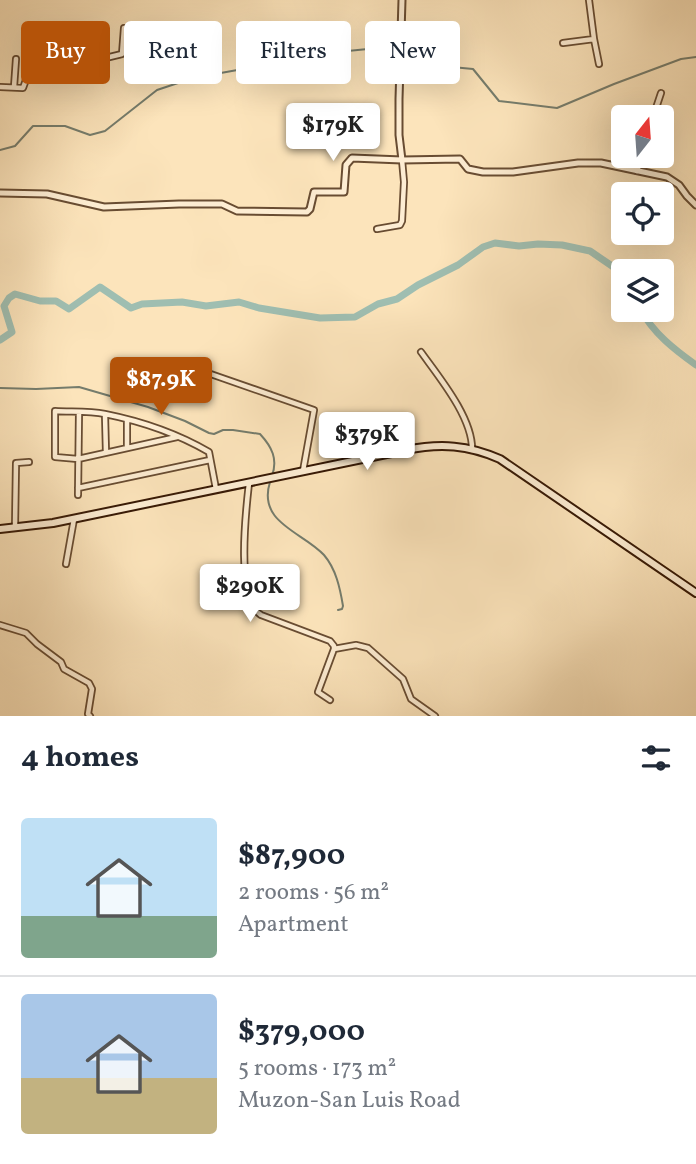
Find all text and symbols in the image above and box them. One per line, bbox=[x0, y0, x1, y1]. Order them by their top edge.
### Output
chip: Buy bbox=[21, 21, 110, 84]
chip: Rent bbox=[124, 21, 222, 84]
chip: Filters bbox=[236, 21, 351, 84]
chip: New bbox=[365, 21, 460, 84]
pin: $179K bbox=[284, 104, 382, 163]
north arrow bbox=[611, 105, 674, 168]
map controls bbox=[611, 105, 674, 322]
text: $179K bbox=[302, 110, 364, 142]
button: locate bbox=[611, 182, 674, 245]
button: layers bbox=[611, 259, 674, 322]
pin: $87.9K bbox=[104, 358, 218, 417]
text: $87.9K bbox=[126, 364, 196, 396]
pin: $379K bbox=[318, 412, 416, 472]
text: $379K bbox=[335, 419, 399, 451]
pin: $290K bbox=[201, 564, 299, 624]
text: $290K bbox=[216, 571, 284, 603]
text: 4 homes bbox=[21, 737, 139, 779]
icon: filters bbox=[637, 739, 675, 777]
text: $87,900 bbox=[238, 835, 345, 877]
icon: home bbox=[77, 846, 161, 930]
text: 2 rooms · 56 m² bbox=[238, 877, 389, 909]
text: Apartment bbox=[238, 909, 349, 941]
text: $379,000 bbox=[238, 1011, 365, 1053]
icon: home bbox=[77, 1022, 161, 1106]
text: 5 rooms · 173 m² bbox=[238, 1053, 396, 1085]
text: Muzon-San Luis Road bbox=[238, 1085, 461, 1117]

